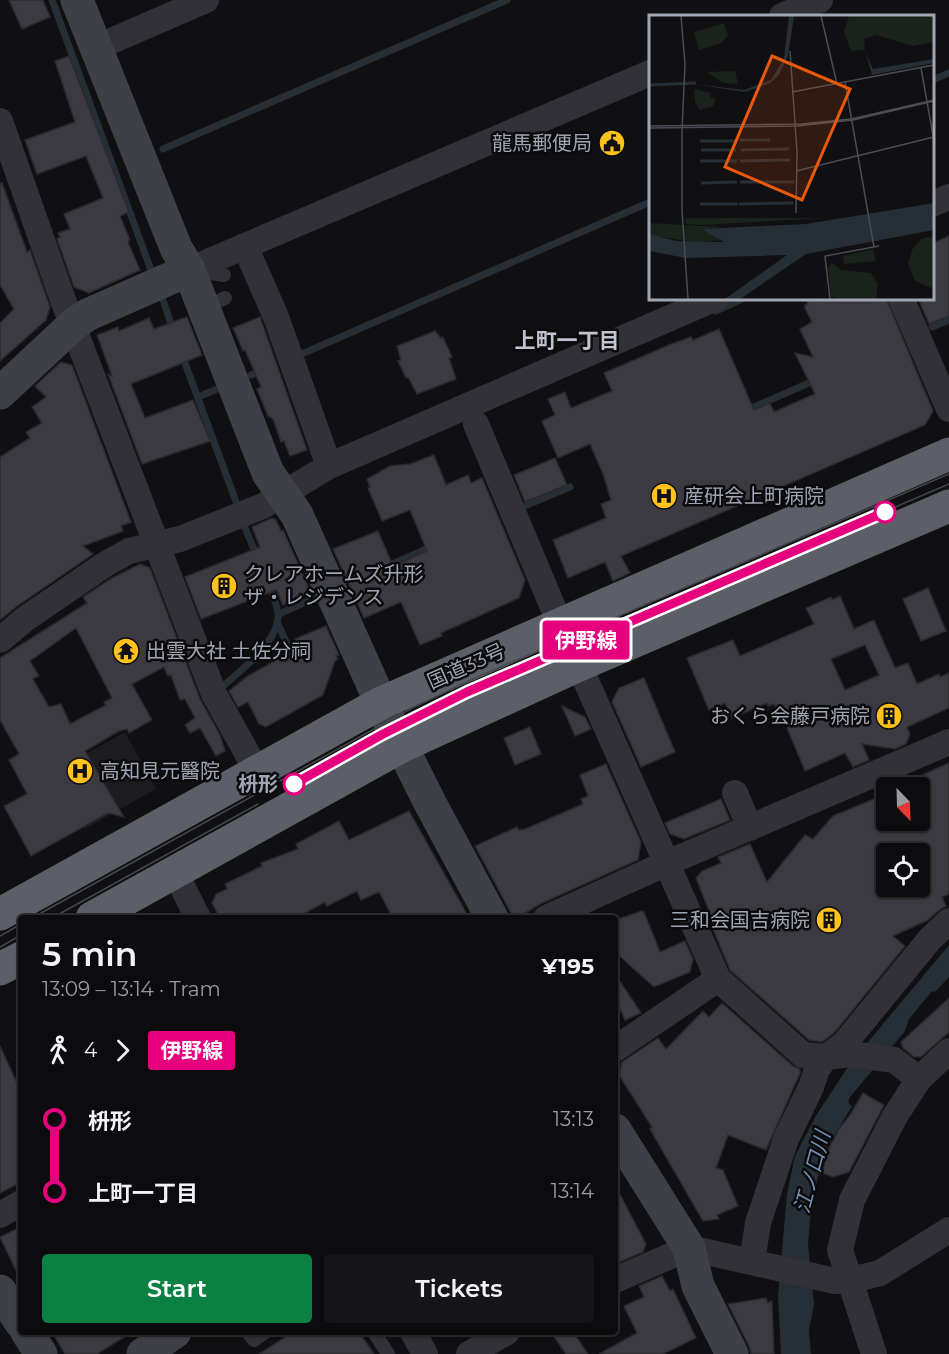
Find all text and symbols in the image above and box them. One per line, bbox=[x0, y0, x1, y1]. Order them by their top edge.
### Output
inset map bbox=[649, 15, 934, 300]
public building icon: 龍馬郵便局 bbox=[597, 128, 627, 158]
place label: 龍馬郵便局 bbox=[492, 131, 592, 155]
district label: 上町一丁目 bbox=[515, 328, 620, 353]
hospital icon: 産研会上町病院 bbox=[649, 481, 679, 511]
place label: 産研会上町病院 bbox=[684, 484, 824, 508]
unlabelled marker bbox=[874, 501, 896, 523]
place label: クレアホームズ升形 ザ・レジデンス bbox=[244, 562, 423, 609]
building icon: クレアホームズ升形 ザ・レジデンス bbox=[209, 571, 239, 601]
line badge: 伊野線 bbox=[552, 620, 620, 660]
text: 伊野線 bbox=[555, 628, 618, 653]
temple icon: 出雲大社 土佐分祠 bbox=[111, 636, 141, 666]
street label: 国道33号 bbox=[423, 638, 509, 694]
place label: 出雲大社 土佐分祠 bbox=[146, 639, 311, 663]
building icon: おくら会藤戸病院 bbox=[874, 701, 904, 731]
place label: おくら会藤戸病院 bbox=[710, 704, 870, 728]
hospital icon: 高知見元醫院 bbox=[65, 756, 95, 786]
place label: 高知見元醫院 bbox=[100, 759, 220, 783]
place label: 枡形 bbox=[238, 772, 278, 796]
marker: 枡形 bbox=[283, 773, 305, 795]
north arrow bbox=[876, 777, 930, 831]
map controls bbox=[876, 777, 930, 897]
button: locate bbox=[876, 843, 930, 897]
building icon: 三和会国吉病院 bbox=[814, 905, 844, 935]
place label: 三和会国吉病院 bbox=[670, 908, 810, 932]
text: 5 min bbox=[42, 934, 137, 974]
text: ¥195 bbox=[541, 953, 594, 980]
text: 13:09 – 13:14 · Tram bbox=[42, 977, 221, 1001]
icon: walk bbox=[42, 1034, 75, 1067]
icon: forward bbox=[106, 1034, 139, 1067]
text: 4 bbox=[84, 1038, 97, 1062]
text: 伊野線 bbox=[160, 1038, 223, 1063]
text: 13:13 bbox=[553, 1107, 594, 1131]
text: 枡形 bbox=[88, 1108, 132, 1135]
water label: 江ノ口川 bbox=[789, 1126, 835, 1216]
text: 13:14 bbox=[551, 1179, 594, 1203]
text: 上町一丁目 bbox=[88, 1180, 198, 1207]
button: Start bbox=[42, 1254, 312, 1323]
button: Tickets bbox=[324, 1254, 594, 1323]

